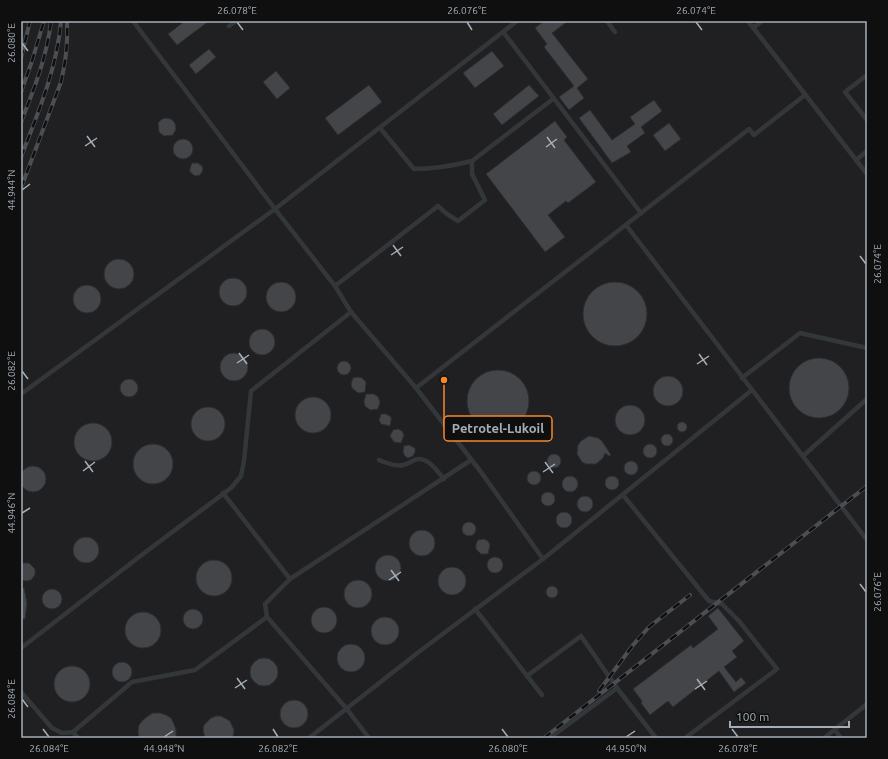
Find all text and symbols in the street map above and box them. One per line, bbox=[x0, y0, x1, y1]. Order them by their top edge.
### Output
text: 26.078°E bbox=[217, 5, 257, 16]
text: 26.076°E bbox=[447, 5, 487, 16]
text: 26.074°E bbox=[676, 5, 716, 16]
text: 26.080°E bbox=[6, 23, 17, 63]
text: 44.944°N bbox=[6, 169, 17, 211]
text: 26.074°E bbox=[872, 244, 883, 284]
text: 26.082°E bbox=[6, 351, 17, 391]
callout: Petrotel-Lukoil bbox=[444, 416, 552, 441]
text: Petrotel-Lukoil bbox=[452, 421, 544, 435]
text: 44.946°N bbox=[6, 492, 17, 534]
text: 26.076°E bbox=[872, 572, 883, 612]
text: 26.084°E bbox=[6, 679, 17, 719]
scale bar bbox=[730, 703, 849, 729]
text: 100 m bbox=[736, 710, 769, 723]
text: 26.084°E bbox=[29, 743, 69, 754]
text: 44.948°N bbox=[143, 743, 185, 754]
text: 26.082°E bbox=[258, 743, 298, 754]
text: 26.080°E bbox=[488, 743, 528, 754]
text: 44.950°N bbox=[605, 743, 647, 754]
text: 26.078°E bbox=[718, 743, 758, 754]

